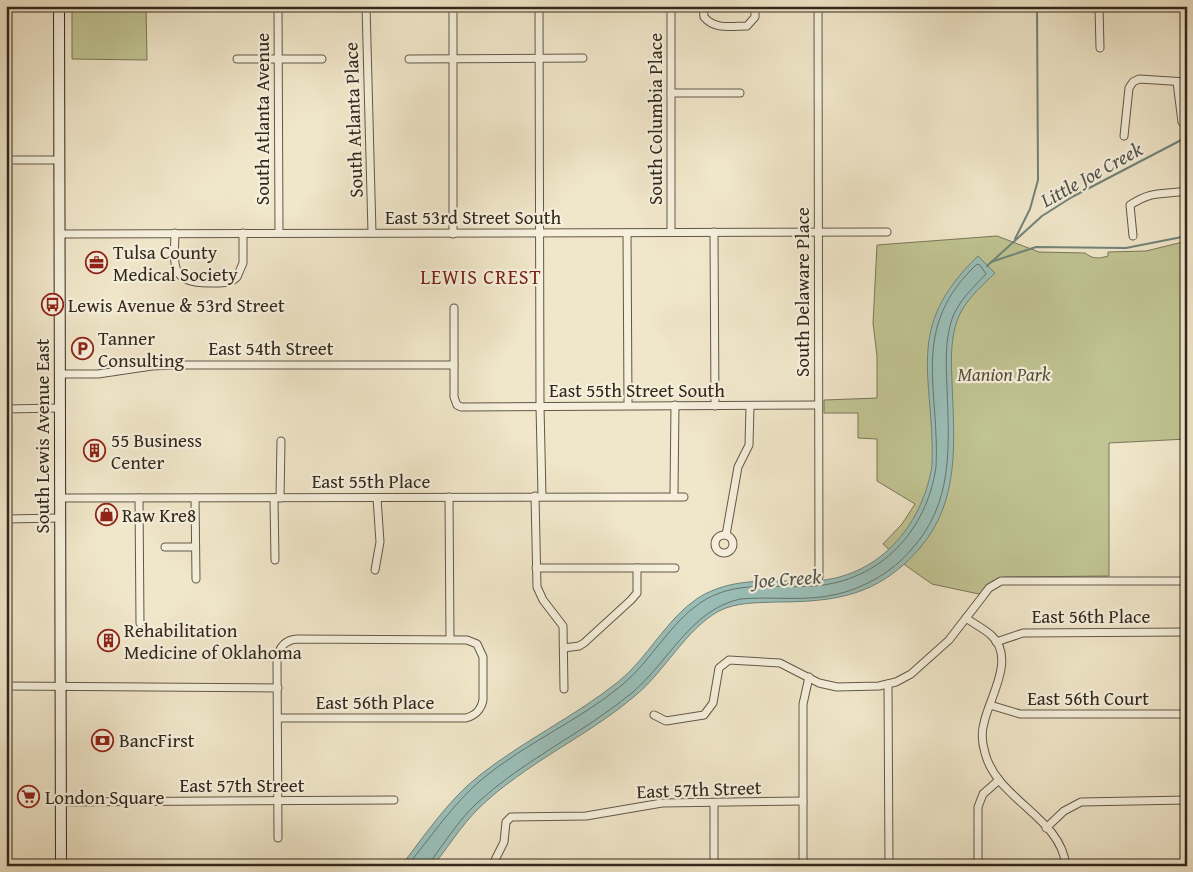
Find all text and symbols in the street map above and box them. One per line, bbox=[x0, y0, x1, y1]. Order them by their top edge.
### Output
street label: South Atlanta Avenue bbox=[248, 33, 276, 205]
street label: South Columbia Place bbox=[641, 33, 669, 205]
street label: South Atlanta Place bbox=[336, 42, 370, 198]
water label: Little Joe Creek bbox=[1034, 134, 1148, 214]
street label: East 53rd Street South bbox=[385, 203, 561, 231]
street label: South Delaware Place bbox=[788, 207, 816, 377]
place label: Tulsa County Medical Society bbox=[113, 238, 238, 288]
office icon: Tulsa County Medical Society bbox=[85, 251, 109, 275]
district label: LEWIS CREST bbox=[420, 262, 542, 291]
place label: Lewis Avenue & 53rd Street bbox=[68, 291, 285, 319]
bus stop icon: Lewis Avenue & 53rd Street bbox=[40, 293, 64, 317]
place label: Tanner Consulting bbox=[98, 324, 185, 374]
street label: East 54th Street bbox=[209, 334, 334, 362]
parking icon: Tanner Consulting bbox=[70, 337, 94, 361]
street label: South Lewis Avenue East bbox=[28, 338, 56, 533]
park label: Manion Park bbox=[958, 360, 1051, 388]
street label: East 55th Street South bbox=[549, 376, 725, 404]
place label: 55 Business Center bbox=[111, 426, 202, 476]
building icon: 55 Business Center bbox=[83, 439, 107, 463]
street label: East 55th Place bbox=[312, 467, 430, 495]
place label: Raw Kre8 bbox=[122, 501, 196, 529]
shop icon: Raw Kre8 bbox=[94, 503, 118, 527]
water label: Joe Creek bbox=[749, 561, 823, 595]
street label: East 56th Place bbox=[1032, 602, 1150, 630]
place label: Rehabilitation Medicine of Oklahoma bbox=[124, 616, 302, 666]
building icon: Rehabilitation Medicine of Oklahoma bbox=[96, 629, 120, 653]
street label: East 56th Court bbox=[1027, 684, 1149, 712]
street label: East 56th Place bbox=[316, 688, 434, 716]
place label: BancFirst bbox=[119, 726, 195, 754]
bank icon: BancFirst bbox=[91, 728, 115, 752]
street label: East 57th Street bbox=[180, 771, 305, 799]
street label: East 57th Street bbox=[636, 773, 762, 805]
place label: London Square bbox=[45, 783, 164, 811]
supermarket icon: London Square bbox=[17, 785, 41, 809]

